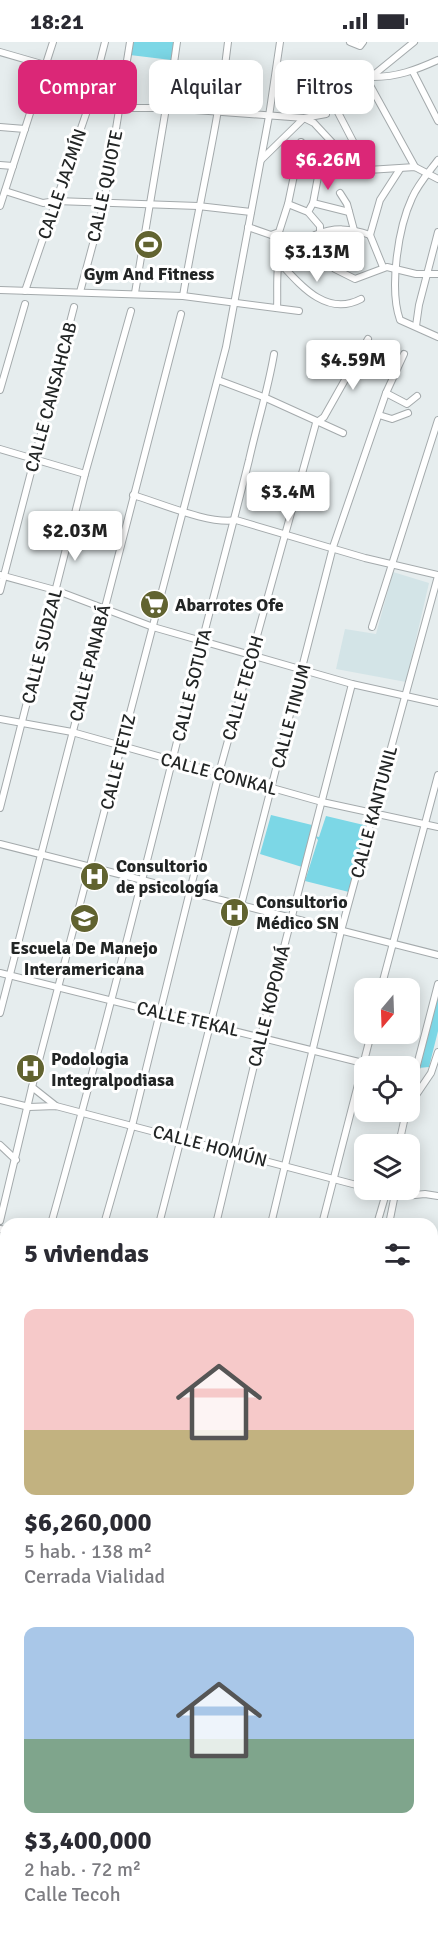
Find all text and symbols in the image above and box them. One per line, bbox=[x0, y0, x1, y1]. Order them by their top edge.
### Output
text: 18:21 bbox=[30, 8, 84, 35]
chip: Comprar bbox=[18, 60, 137, 114]
chip: Alquilar bbox=[149, 60, 263, 114]
chip: Filtros bbox=[275, 60, 374, 114]
street label: CALLE JAZMÍN bbox=[33, 126, 91, 242]
street label: CALLE QUIOTE bbox=[82, 128, 128, 244]
pin: $6.26M bbox=[279, 140, 377, 191]
text: $6.26M bbox=[295, 147, 361, 172]
sports icon: Gym And Fitness bbox=[133, 229, 165, 261]
pin: $3.13M bbox=[268, 232, 366, 283]
text: $3.13M bbox=[284, 239, 350, 264]
place label: Gym And Fitness bbox=[84, 263, 214, 285]
street label: CALLE CANSAHCAB bbox=[20, 319, 82, 474]
pin: $4.59M bbox=[304, 340, 402, 391]
text: $4.59M bbox=[320, 347, 386, 372]
pin: $3.4M bbox=[246, 472, 330, 523]
text: $3.4M bbox=[261, 479, 315, 504]
pin: $2.03M bbox=[26, 511, 124, 562]
text: $2.03M bbox=[42, 518, 108, 543]
street label: CALLE SUDZAL bbox=[17, 586, 67, 706]
supermarket icon: Abarrotes Ofe bbox=[138, 589, 170, 621]
place label: Abarrotes Ofe bbox=[175, 594, 284, 616]
street label: CALLE PANABÁ bbox=[65, 602, 115, 724]
street label: CALLE SOTUTA bbox=[167, 626, 217, 744]
street label: CALLE TECOH bbox=[218, 633, 268, 743]
street label: CALLE TINUM bbox=[266, 661, 316, 771]
street label: CALLE TETIZ bbox=[96, 712, 140, 812]
street label: CALLE KANTUNIL bbox=[346, 743, 402, 881]
street label: CALLE CONKAL bbox=[158, 748, 280, 800]
place label: Consultorio de psicología bbox=[116, 855, 219, 898]
hospital icon: Consultorio de psicología bbox=[79, 860, 111, 892]
place label: Consultorio Médico SN bbox=[256, 891, 348, 934]
hospital icon: Consultorio Médico SN bbox=[219, 896, 251, 928]
school or university icon: Escuela De Manejo Interamericana bbox=[68, 903, 100, 935]
place label: Escuela De Manejo Interamericana bbox=[10, 937, 158, 980]
street label: CALLE KOPOMÁ bbox=[243, 943, 295, 1069]
north arrow bbox=[354, 978, 420, 1044]
map controls bbox=[354, 978, 420, 1200]
street label: CALLE TEKAL bbox=[135, 997, 241, 1041]
place label: Podologia Integralpodiasa bbox=[51, 1048, 174, 1091]
hospital icon: Podologia Integralpodiasa bbox=[14, 1053, 46, 1085]
button: locate bbox=[354, 1056, 420, 1122]
street label: CALLE HOMÚN bbox=[151, 1120, 269, 1172]
button: layers bbox=[354, 1134, 420, 1200]
text: 5 viviendas bbox=[24, 1238, 149, 1270]
icon: filters bbox=[381, 1238, 414, 1271]
icon: home bbox=[165, 1348, 273, 1456]
text: $6,260,000 bbox=[24, 1507, 152, 1539]
text: 5 hab. · 138 m² bbox=[24, 1539, 152, 1564]
text: Cerrada Vialidad bbox=[24, 1564, 165, 1589]
icon: home bbox=[165, 1666, 273, 1774]
text: $3,400,000 bbox=[24, 1825, 152, 1857]
text: 2 hab. · 72 m² bbox=[24, 1857, 141, 1882]
text: Calle Tecoh bbox=[24, 1882, 121, 1907]

